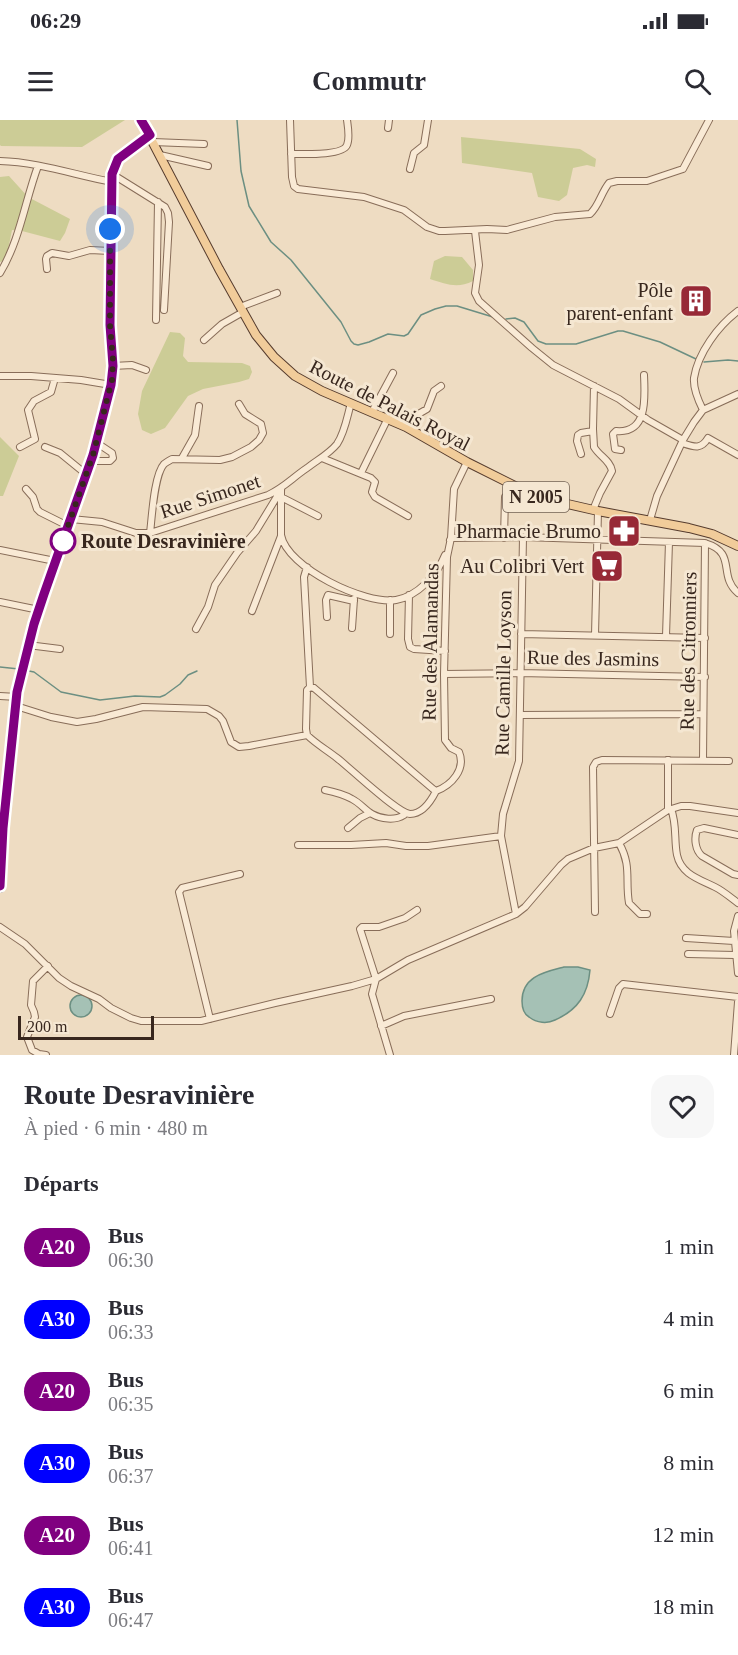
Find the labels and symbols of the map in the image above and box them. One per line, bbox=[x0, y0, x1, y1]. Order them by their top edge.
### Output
your location bbox=[95, 214, 125, 244]
place label: Pôle parent-enfant bbox=[566, 279, 673, 325]
building icon: Pôle parent-enfant bbox=[678, 283, 714, 319]
street label: Route de Palais Royal bbox=[306, 355, 474, 456]
street label: Rue Simonet bbox=[157, 469, 263, 523]
road number: N 2005 bbox=[503, 482, 569, 512]
pharmacy icon: Pharmacie Brumo bbox=[606, 513, 642, 549]
place label: Pharmacie Brumo bbox=[456, 520, 601, 542]
marker: Route Desravinière bbox=[50, 528, 76, 554]
place label: Route Desravinière bbox=[81, 530, 246, 552]
supermarket icon: Au Colibri Vert bbox=[589, 548, 625, 584]
place label: Au Colibri Vert bbox=[460, 555, 584, 577]
street label: Rue des Alamandas bbox=[418, 563, 442, 721]
street label: Rue des Citronniers bbox=[676, 571, 700, 731]
street label: Rue Camille Loyson bbox=[491, 590, 516, 756]
street label: Rue des Jasmins bbox=[527, 646, 660, 670]
scale bar bbox=[18, 1013, 154, 1040]

